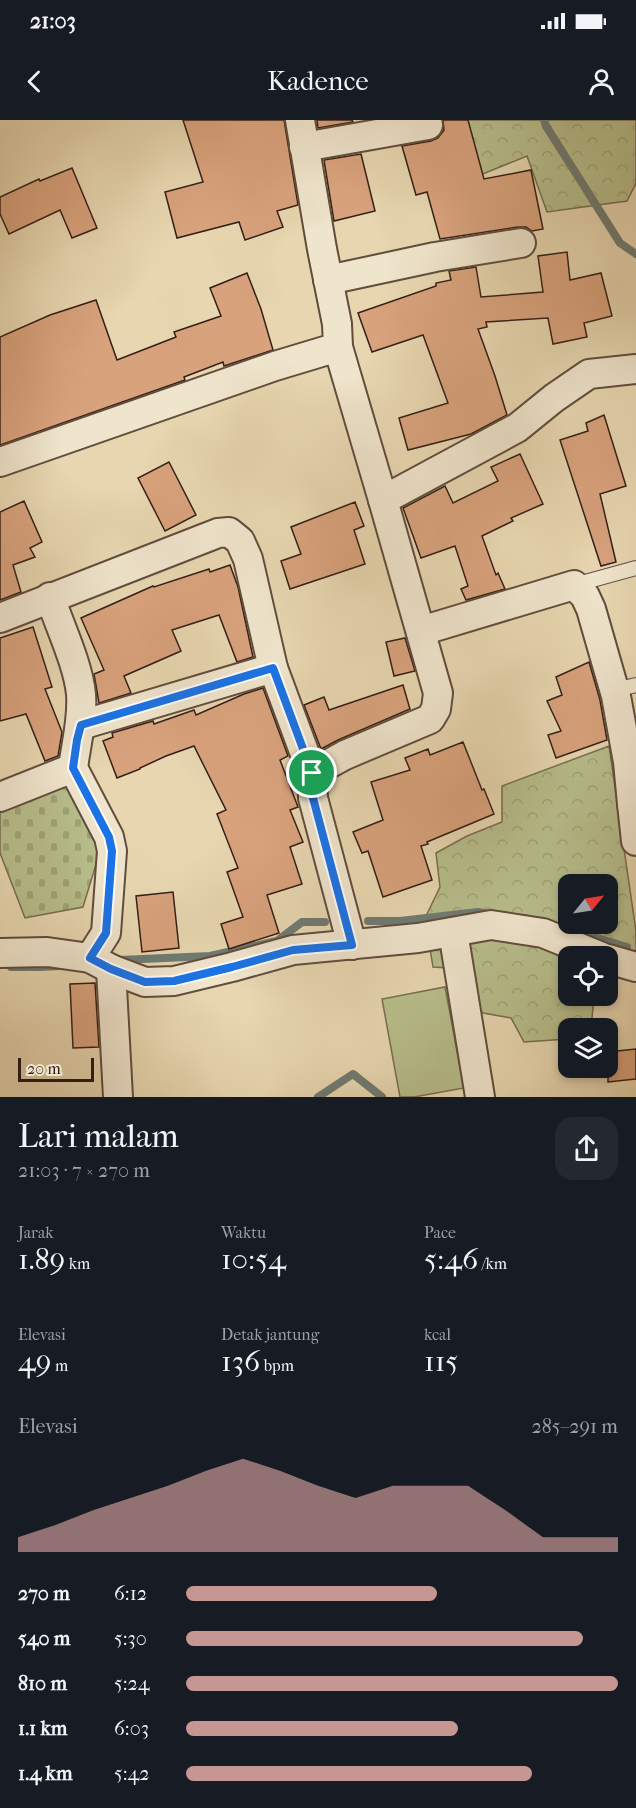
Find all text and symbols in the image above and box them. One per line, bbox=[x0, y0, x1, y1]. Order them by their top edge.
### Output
text: 21:03 bbox=[30, 8, 76, 34]
icon: back bbox=[18, 65, 51, 98]
text: Kadence bbox=[267, 65, 369, 97]
icon: person bbox=[585, 65, 618, 98]
pin bbox=[286, 747, 337, 798]
icon: arrive bbox=[295, 756, 328, 789]
north arrow bbox=[558, 874, 618, 934]
map controls bbox=[558, 874, 618, 1078]
button: locate bbox=[558, 946, 618, 1006]
button: layers bbox=[558, 1018, 618, 1078]
scale bar bbox=[18, 1055, 94, 1082]
text: 20 m bbox=[27, 1059, 61, 1078]
text: Lari malam bbox=[18, 1117, 179, 1156]
button: share bbox=[555, 1117, 618, 1180]
text: 21:03 · 7 × 270 m bbox=[18, 1159, 150, 1182]
text: Jarak bbox=[18, 1223, 54, 1242]
text: Waktu bbox=[221, 1223, 266, 1242]
text: Pace bbox=[424, 1223, 456, 1242]
text: 1.89 bbox=[18, 1242, 65, 1277]
text: 10:54 bbox=[221, 1242, 286, 1277]
text: 5:46 bbox=[424, 1242, 478, 1277]
text: km bbox=[65, 1254, 90, 1273]
text: /km bbox=[478, 1254, 507, 1273]
text: Elevasi bbox=[18, 1325, 66, 1344]
text: Detak jantung bbox=[221, 1325, 319, 1344]
text: kcal bbox=[424, 1325, 451, 1344]
text: 49 bbox=[18, 1344, 51, 1379]
text: 136 bbox=[221, 1344, 260, 1379]
text: 115 bbox=[424, 1344, 458, 1379]
text: m bbox=[51, 1356, 68, 1375]
text: bpm bbox=[260, 1356, 294, 1375]
text: Elevasi bbox=[18, 1415, 78, 1438]
text: 285–291 m bbox=[531, 1415, 618, 1438]
text: 270 m bbox=[18, 1582, 70, 1605]
text: 6:12 bbox=[114, 1582, 147, 1605]
text: 540 m bbox=[18, 1627, 70, 1650]
text: 5:30 bbox=[114, 1627, 147, 1650]
text: 810 m bbox=[18, 1672, 67, 1695]
text: 5:24 bbox=[114, 1672, 150, 1695]
text: 1.1 km bbox=[18, 1717, 67, 1740]
text: 6:03 bbox=[114, 1717, 149, 1740]
text: 1.4 km bbox=[18, 1762, 73, 1785]
text: 5:42 bbox=[114, 1762, 150, 1785]

